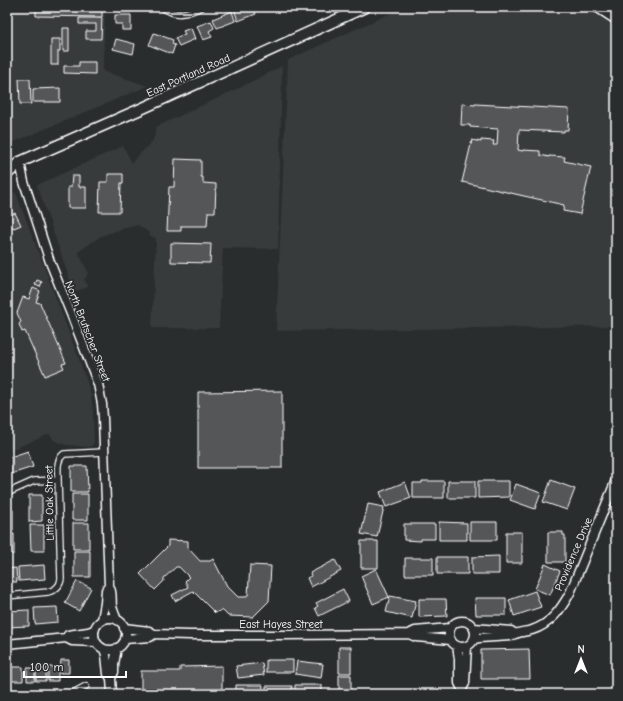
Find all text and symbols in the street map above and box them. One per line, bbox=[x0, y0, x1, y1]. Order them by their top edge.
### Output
street label: East Portland Road bbox=[144, 51, 232, 100]
street label: North Brutscher Street bbox=[62, 279, 113, 384]
street label: Little Oak Street bbox=[42, 464, 57, 541]
street label: Providence Drive bbox=[552, 515, 595, 593]
street label: East Hayes Street bbox=[239, 618, 324, 631]
north arrow bbox=[561, 639, 601, 679]
text: N bbox=[577, 643, 585, 656]
scale bar bbox=[24, 653, 126, 679]
text: 100 m bbox=[30, 660, 63, 674]

